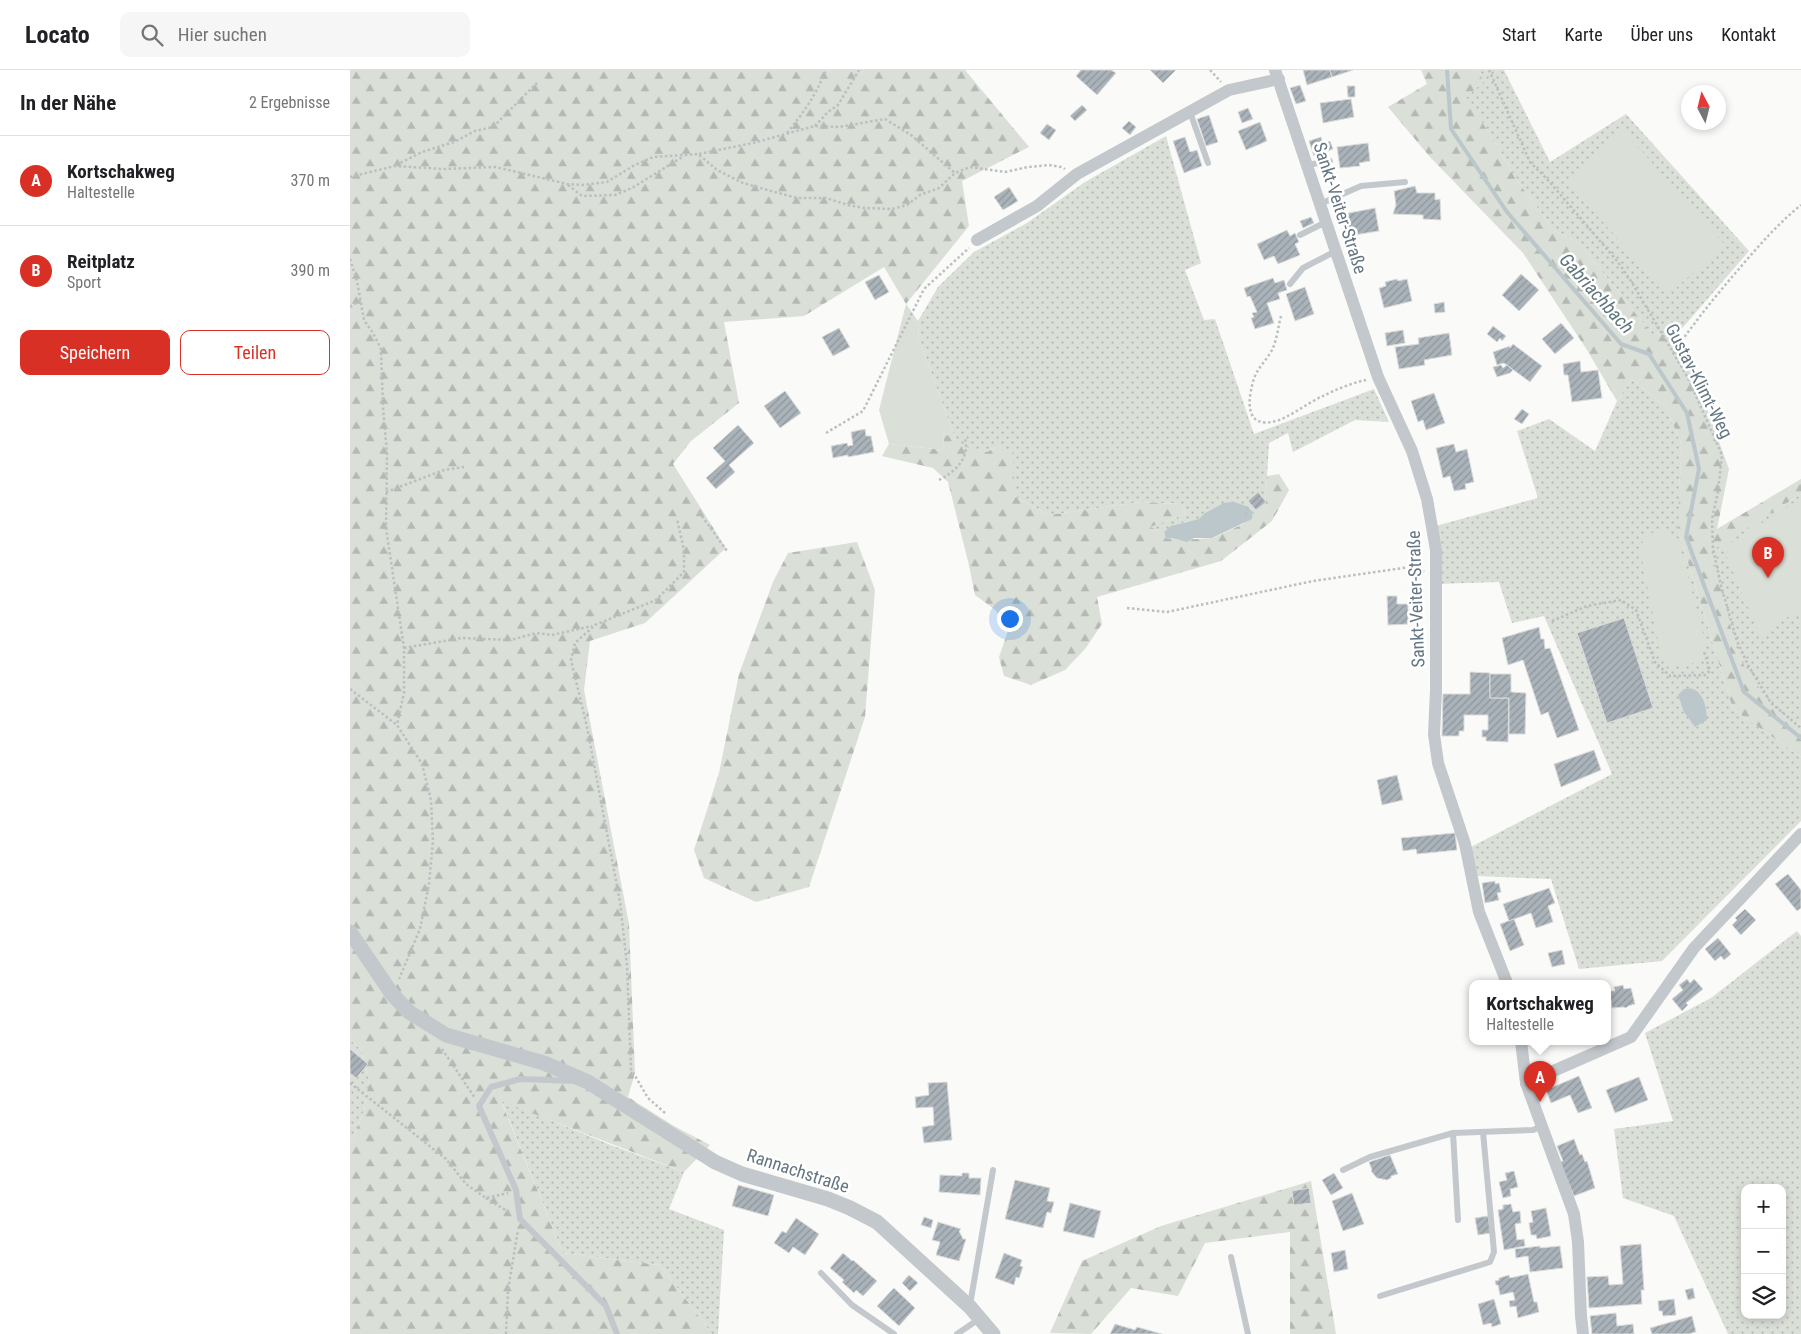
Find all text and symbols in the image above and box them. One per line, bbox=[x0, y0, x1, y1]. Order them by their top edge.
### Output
search box bbox=[120, 12, 470, 57]
text: Locato bbox=[25, 21, 90, 49]
icon: search bbox=[138, 21, 166, 49]
text: Hier suchen bbox=[178, 23, 267, 46]
text: Start bbox=[1502, 24, 1536, 45]
text: Karte bbox=[1564, 24, 1603, 45]
text: Über uns bbox=[1631, 24, 1693, 45]
text: Kontakt bbox=[1721, 24, 1776, 45]
north arrow bbox=[1681, 85, 1726, 130]
text: In der Nähe bbox=[20, 91, 116, 115]
text: 2 Ergebnisse bbox=[249, 93, 330, 112]
street label: Sankt-Veiter-Straße bbox=[1309, 140, 1372, 276]
text: Kortschakweg bbox=[67, 160, 175, 183]
text: A bbox=[31, 171, 41, 190]
text: 370 m bbox=[291, 171, 330, 190]
text: Haltestelle bbox=[67, 183, 135, 202]
water label: Gabriachbach bbox=[1555, 248, 1639, 338]
text: Reitplatz bbox=[67, 250, 135, 273]
text: B bbox=[32, 261, 40, 280]
text: 390 m bbox=[291, 261, 330, 280]
text: Sport bbox=[67, 273, 101, 292]
street label: Gustav-Klimt-Weg bbox=[1662, 320, 1737, 442]
button: Speichern bbox=[20, 330, 170, 375]
button: Teilen bbox=[180, 330, 330, 375]
street label: Sankt-Veiter-Straße bbox=[1403, 530, 1428, 668]
pin: B bbox=[1752, 537, 1784, 578]
your location bbox=[997, 606, 1023, 632]
popup bbox=[1469, 980, 1611, 1045]
text: Kortschakweg bbox=[1486, 992, 1594, 1015]
text: Haltestelle bbox=[1486, 1015, 1554, 1034]
pin: A bbox=[1524, 1061, 1556, 1102]
street label: Rannachstraße bbox=[744, 1144, 852, 1197]
map controls bbox=[1741, 1184, 1786, 1319]
button: + bbox=[1741, 1184, 1786, 1229]
button: − bbox=[1741, 1229, 1786, 1274]
button: layers bbox=[1741, 1274, 1786, 1319]

